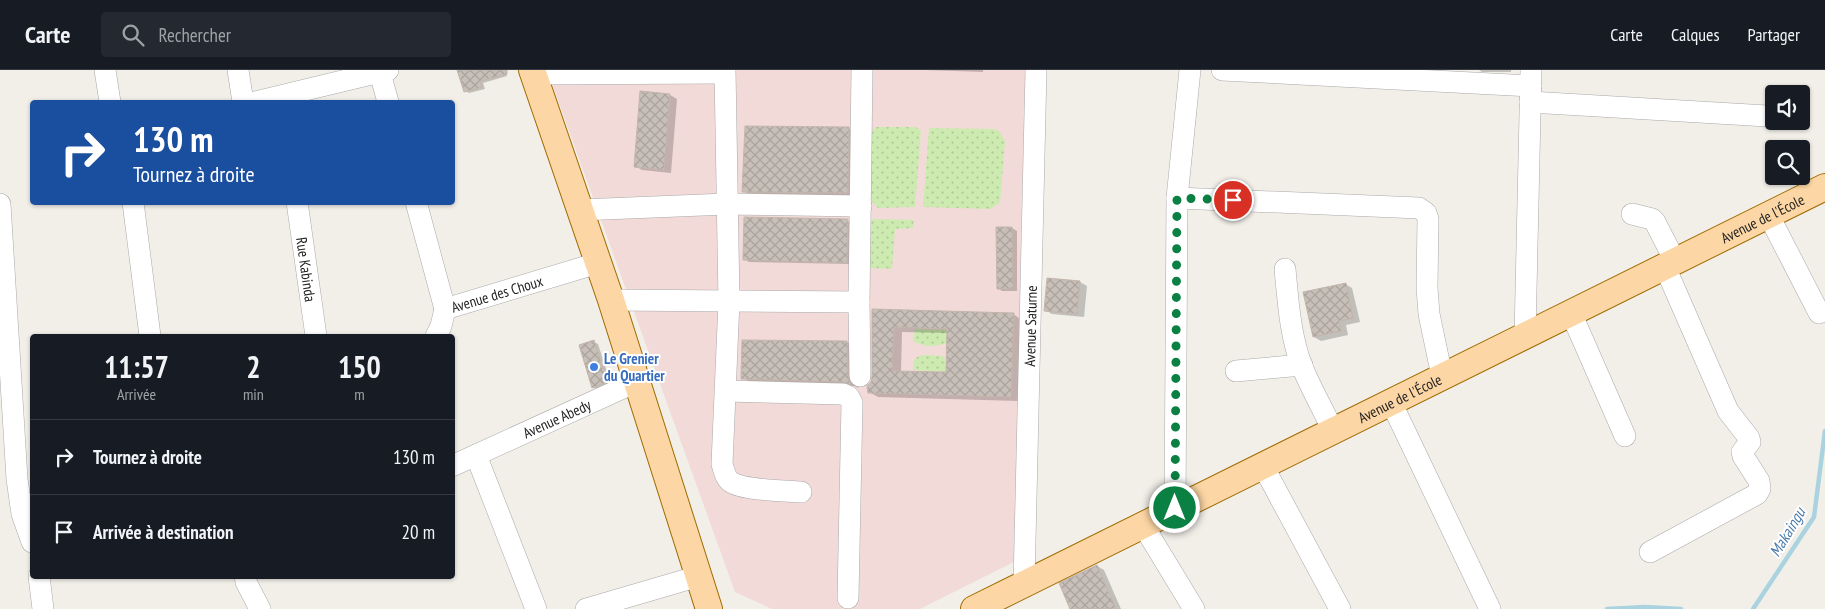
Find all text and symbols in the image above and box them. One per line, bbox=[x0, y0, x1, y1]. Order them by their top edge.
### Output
search box bbox=[101, 12, 451, 57]
text: Carte bbox=[25, 19, 71, 50]
icon: search bbox=[119, 21, 147, 49]
text: Rechercher bbox=[159, 23, 231, 47]
text: Carte bbox=[1610, 23, 1643, 46]
text: Calques bbox=[1671, 23, 1720, 46]
text: Partager bbox=[1748, 23, 1800, 46]
map controls bbox=[1765, 85, 1810, 185]
button: sound bbox=[1765, 85, 1810, 130]
text: 130 m bbox=[133, 116, 214, 162]
icon: right bbox=[50, 120, 115, 185]
button: search bbox=[1765, 140, 1810, 185]
text: Tournez à droite bbox=[133, 160, 255, 188]
pin bbox=[1212, 179, 1254, 221]
icon: arrive bbox=[1219, 186, 1247, 214]
street label: Avenue de l'École bbox=[1717, 189, 1807, 247]
street label: Rue Kabinda bbox=[293, 236, 321, 303]
street label: Avenue des Choux bbox=[449, 271, 545, 316]
street label: Avenue Saturne bbox=[1020, 285, 1040, 367]
text: 11:57 bbox=[104, 347, 169, 386]
text: 2 bbox=[246, 347, 261, 386]
text: 150 bbox=[338, 347, 381, 386]
place label: Le Grenier du Quartier bbox=[604, 349, 665, 385]
marker: Le Grenier du Quartier bbox=[588, 361, 600, 373]
street label: Avenue de l'École bbox=[1355, 369, 1445, 427]
text: Arrivée bbox=[117, 384, 156, 404]
text: min bbox=[243, 384, 264, 404]
text: m bbox=[354, 384, 365, 404]
street label: Avenue Abedy bbox=[520, 394, 594, 442]
icon: right bbox=[50, 443, 78, 471]
text: Tournez à droite bbox=[93, 445, 202, 469]
text: 130 m bbox=[393, 445, 435, 469]
position arrow bbox=[1148, 481, 1200, 533]
water label: Makaingu bbox=[1765, 503, 1810, 560]
icon: arrive bbox=[50, 518, 78, 546]
text: Arrivée à destination bbox=[93, 520, 234, 544]
text: 20 m bbox=[402, 520, 435, 544]

